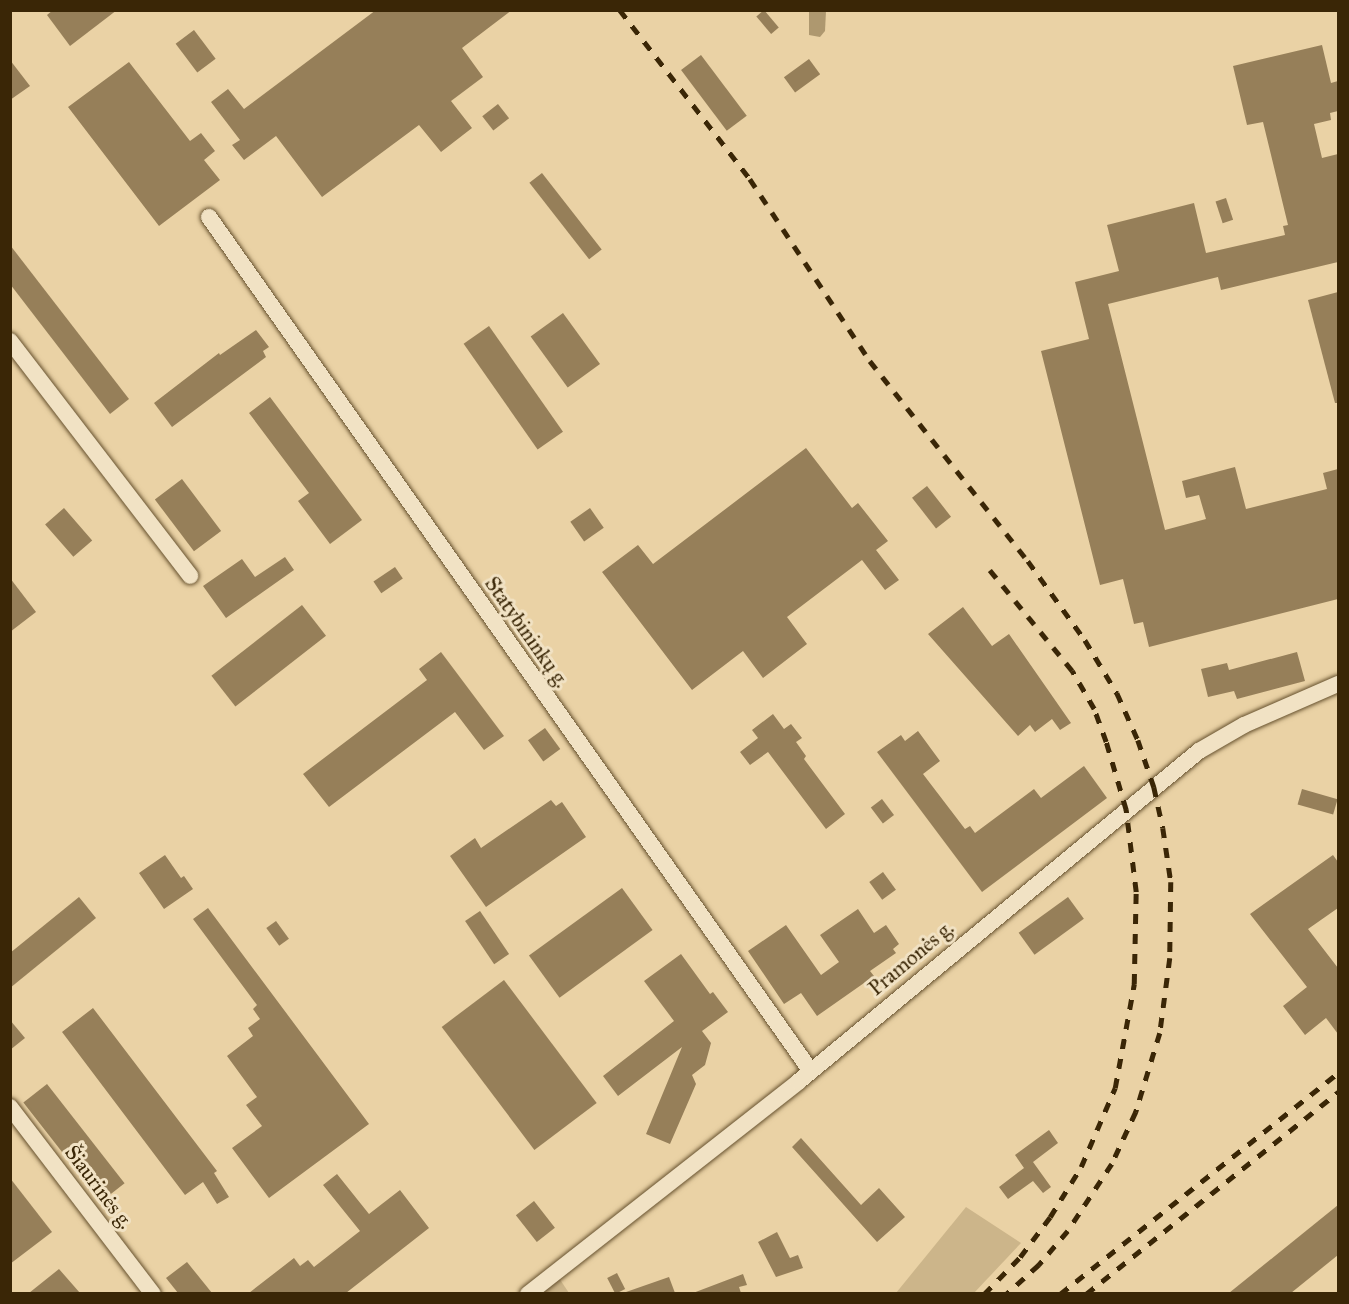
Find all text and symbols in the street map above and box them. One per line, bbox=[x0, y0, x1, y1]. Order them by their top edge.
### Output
street label: Statybininkų g. bbox=[479, 572, 575, 692]
street label: Pramonės g. bbox=[863, 915, 959, 1001]
street label: Šiaurinės g. bbox=[59, 1140, 139, 1234]

